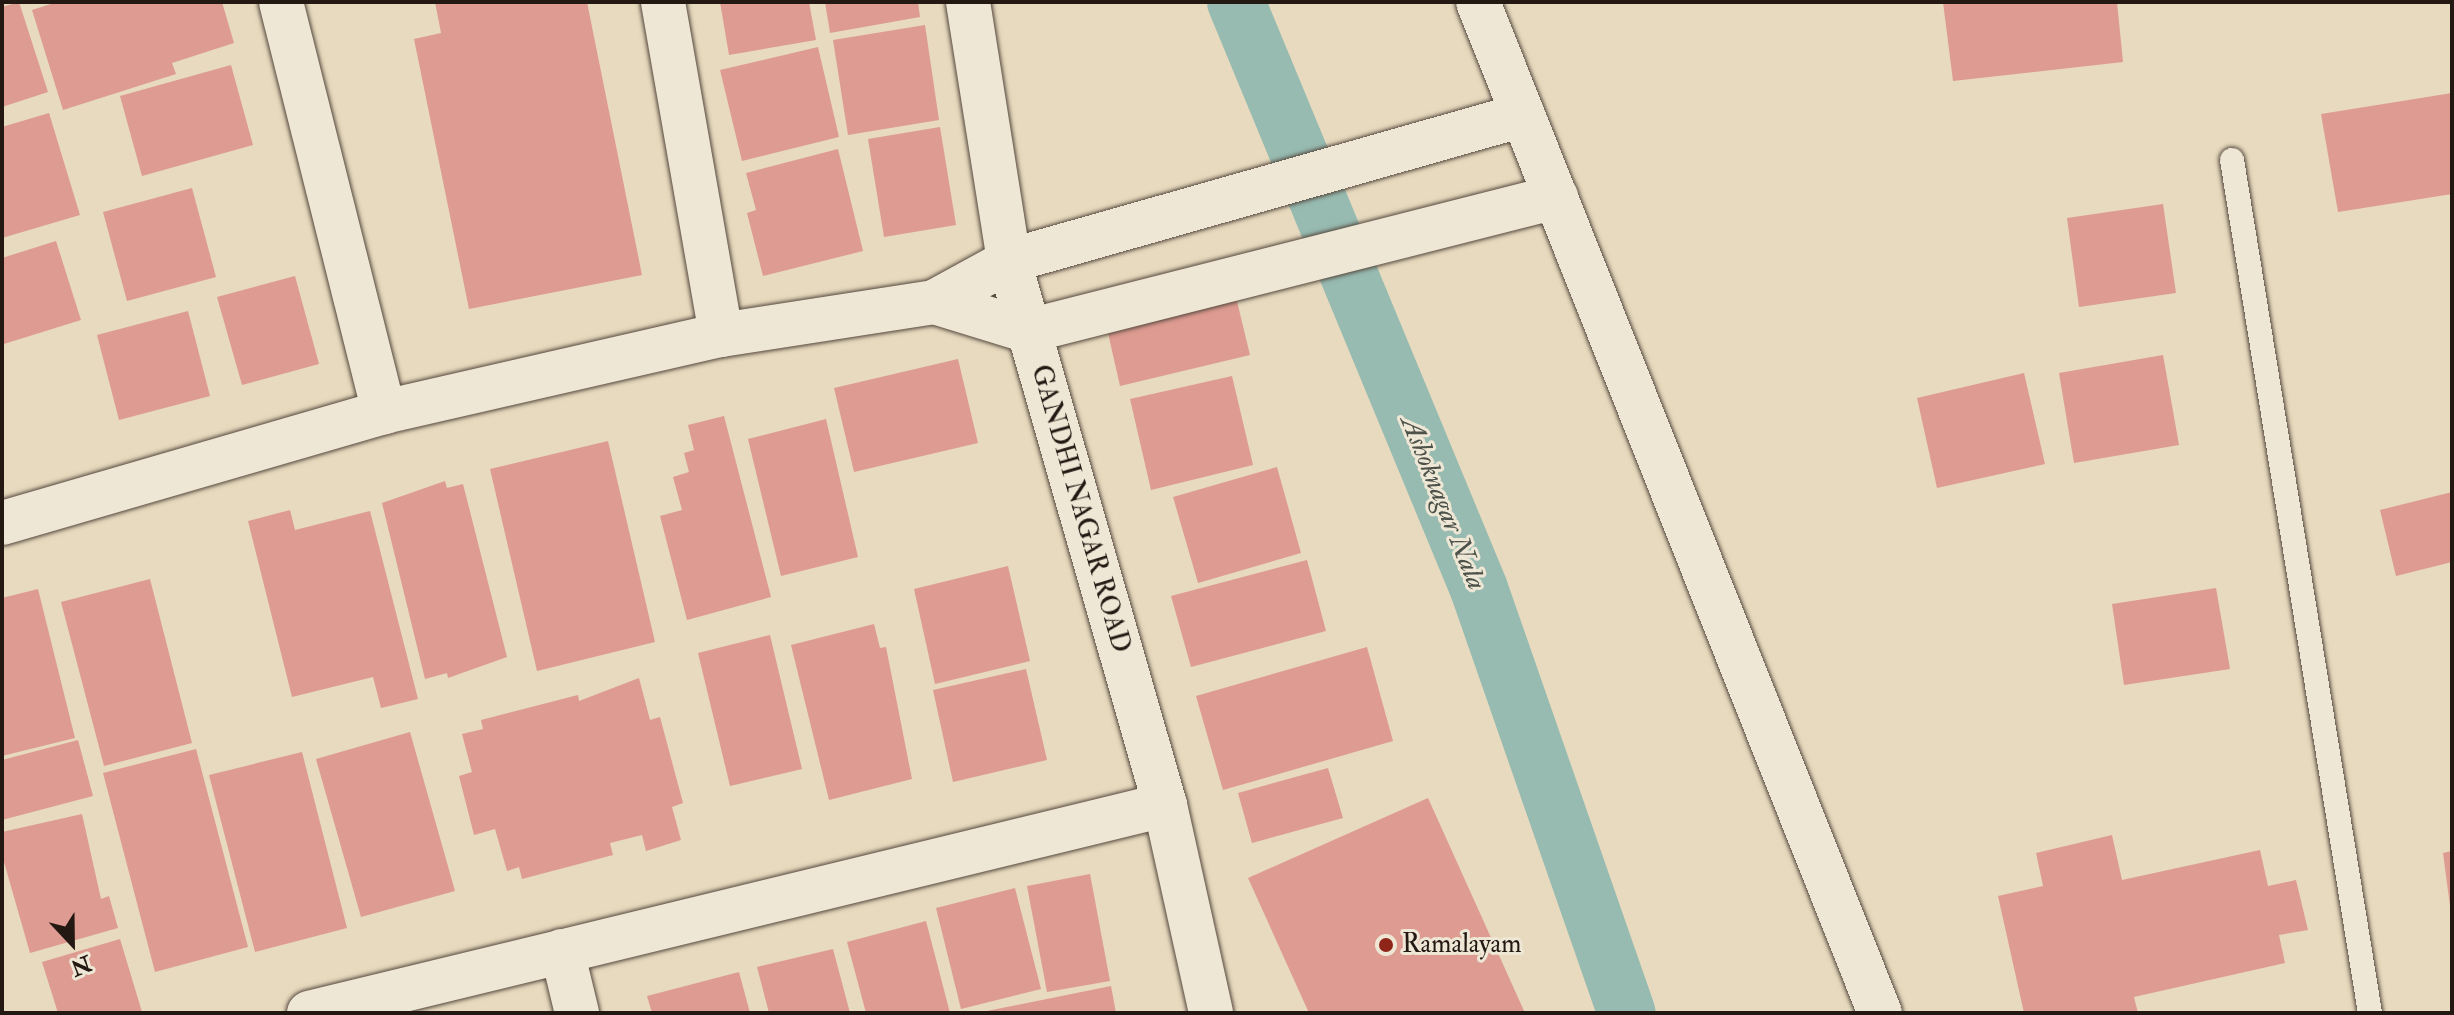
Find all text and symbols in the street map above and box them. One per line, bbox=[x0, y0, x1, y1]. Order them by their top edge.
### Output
street label: GANDHI NAGAR ROAD bbox=[1024, 362, 1136, 656]
water label: Ashoknagar Nala bbox=[1393, 411, 1493, 595]
north arrow bbox=[32, 903, 112, 983]
place label: Ramalayam bbox=[1402, 929, 1521, 961]
marker: Ramalayam bbox=[1377, 936, 1395, 954]
text: N bbox=[67, 949, 95, 982]

